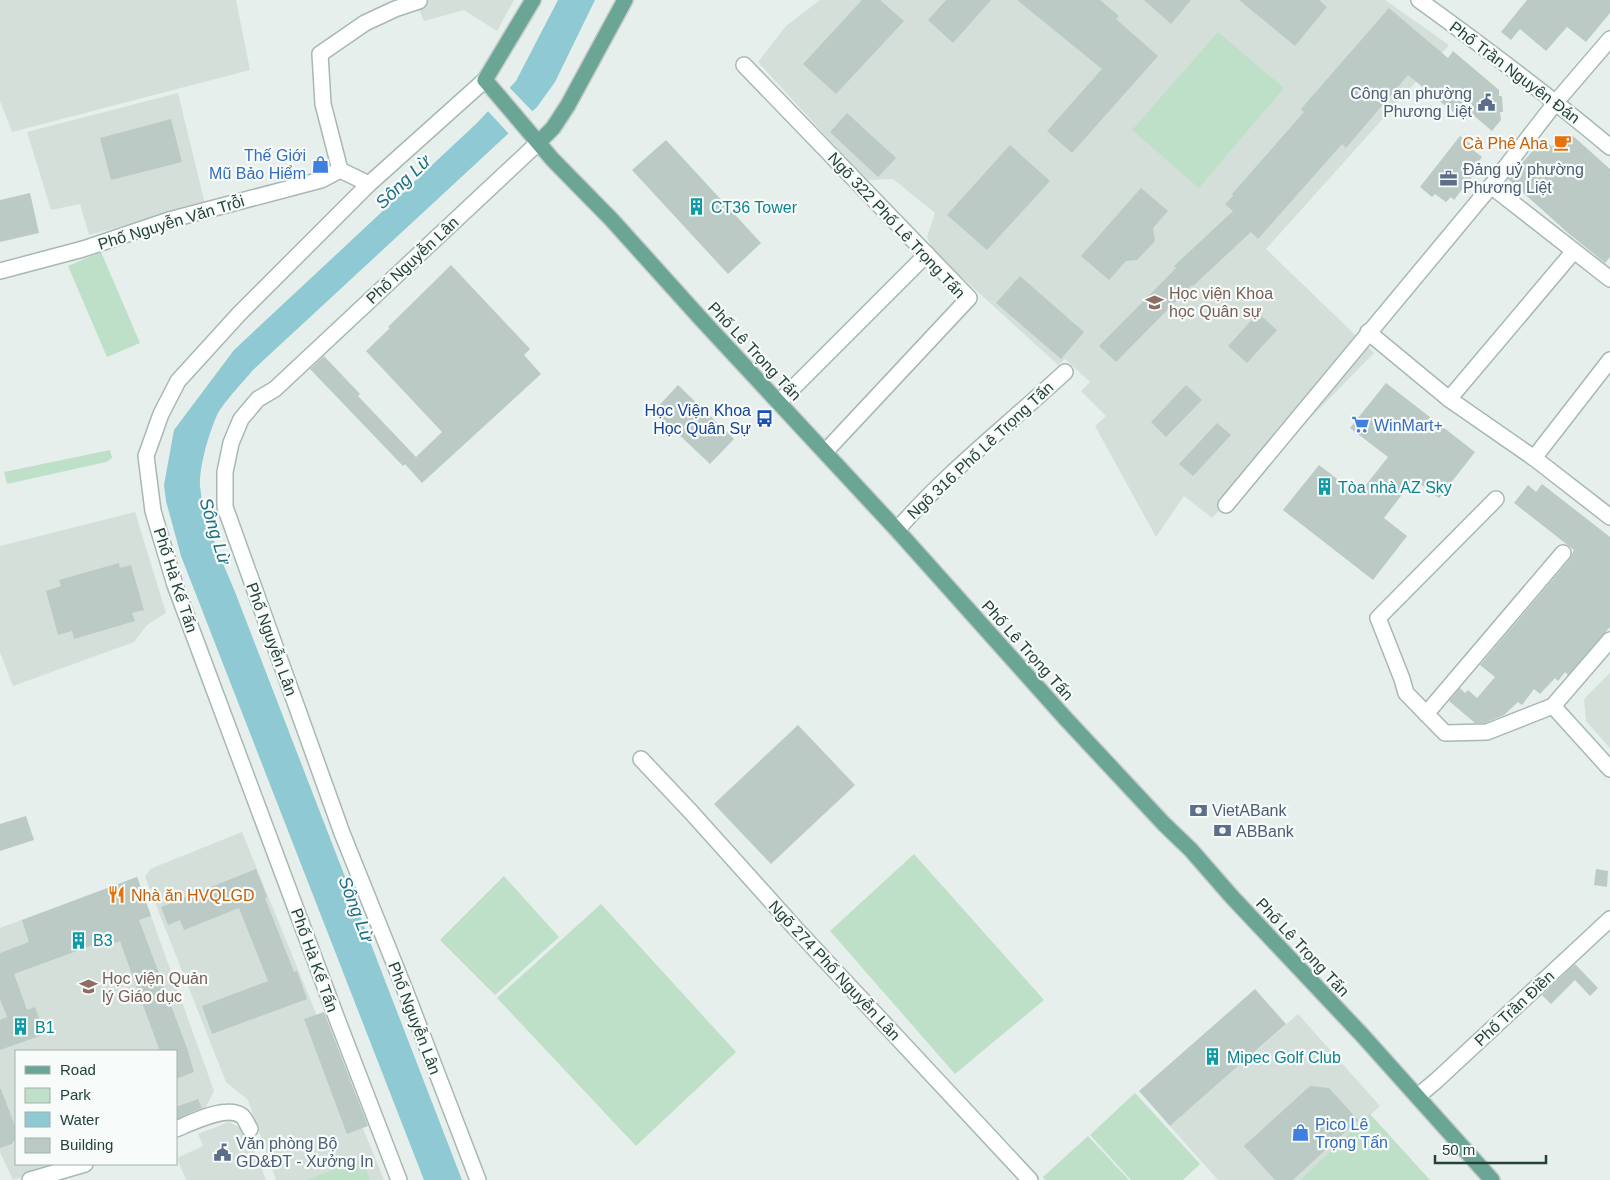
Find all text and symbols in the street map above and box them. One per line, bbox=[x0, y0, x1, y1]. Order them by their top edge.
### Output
street label: Phố Trần Nguyên Đán bbox=[1446, 18, 1583, 127]
place label: Công an phường Phương Liệt bbox=[1350, 85, 1473, 120]
public building icon: Công an phường Phương Liệt bbox=[1476, 92, 1496, 112]
cafe icon: Cà Phê Aha bbox=[1552, 133, 1572, 153]
place label: Cà Phê Aha bbox=[1463, 135, 1548, 152]
place label: Thế Giới Mũ Bảo Hiểm bbox=[209, 147, 306, 182]
street label: Ngõ 322 Phố Lê Trọng Tấn bbox=[825, 149, 969, 302]
water label: Sông Lừ bbox=[371, 150, 436, 213]
shop icon: Thế Giới Mũ Bảo Hiểm bbox=[310, 154, 330, 174]
place label: Đảng uỷ phường Phương Liệt bbox=[1463, 161, 1584, 196]
office icon: Đảng uỷ phường Phương Liệt bbox=[1439, 168, 1459, 188]
street label: Phố Nguyễn Văn Trỗi bbox=[96, 191, 246, 253]
building icon: CT36 Tower bbox=[687, 197, 707, 217]
place label: CT36 Tower bbox=[711, 199, 798, 216]
street label: Phố Nguyễn Lân bbox=[362, 213, 462, 307]
place label: Học viện Khoa học Quân sự bbox=[1169, 285, 1273, 320]
school or university icon: Học viện Khoa học Quân sự bbox=[1145, 292, 1165, 312]
street label: Phố Lê Trọng Tấn bbox=[705, 299, 804, 404]
street label: Ngõ 316 Phố Lê Trọng Tấn bbox=[904, 378, 1057, 522]
place label: Học Viện Khoa Học Quân Sự bbox=[645, 402, 751, 437]
bus stop icon: Học Viện Khoa Học Quân Sự bbox=[755, 409, 775, 429]
supermarket icon: WinMart+ bbox=[1350, 415, 1370, 435]
place label: WinMart+ bbox=[1374, 417, 1443, 434]
building icon: Tòa nhà AZ Sky bbox=[1314, 477, 1334, 497]
place label: Tòa nhà AZ Sky bbox=[1338, 479, 1452, 496]
water label: Sông Lừ bbox=[195, 495, 235, 568]
street label: Phố Hà Kế Tấn bbox=[151, 526, 200, 635]
street label: Phố Nguyễn Lân bbox=[243, 580, 301, 698]
street label: Phố Lê Trọng Tấn bbox=[979, 597, 1077, 704]
bank icon: VietABank bbox=[1188, 800, 1208, 820]
place label: VietABank bbox=[1212, 802, 1287, 819]
bank icon: ABBank bbox=[1212, 821, 1232, 841]
place label: ABBank bbox=[1236, 823, 1295, 840]
water label: Sông Lừ bbox=[334, 873, 378, 946]
restaurant icon: Nhà ăn HVQLGD bbox=[107, 885, 127, 905]
place label: Nhà ăn HVQLGD bbox=[131, 887, 255, 904]
street label: Phố Lê Trọng Tấn bbox=[1253, 895, 1352, 1000]
street label: Ngõ 274 Phố Nguyễn Lân bbox=[766, 897, 904, 1043]
street label: Phố Hà Kế Tấn bbox=[288, 906, 341, 1014]
building icon: B3 bbox=[69, 930, 89, 950]
place label: B3 bbox=[93, 932, 113, 949]
street label: Phố Nguyễn Lân bbox=[385, 959, 445, 1077]
street label: Phố Trần Điền bbox=[1471, 967, 1558, 1049]
place label: Học viện Quản lý Giáo dục bbox=[102, 970, 208, 1005]
school or university icon: Học viện Quản lý Giáo dục bbox=[78, 977, 98, 997]
building icon: B1 bbox=[11, 1017, 31, 1037]
place label: B1 bbox=[35, 1019, 55, 1036]
building icon: Mipec Golf Club bbox=[1203, 1047, 1223, 1067]
place label: Mipec Golf Club bbox=[1227, 1049, 1341, 1066]
legend bbox=[15, 1050, 178, 1165]
text: Road bbox=[60, 1061, 96, 1078]
text: Park bbox=[60, 1086, 91, 1103]
text: Water bbox=[60, 1111, 99, 1128]
place label: Pico Lê Trọng Tấn bbox=[1315, 1116, 1388, 1151]
shop icon: Pico Lê Trọng Tấn bbox=[1291, 1123, 1311, 1143]
scale bar bbox=[1435, 1132, 1546, 1164]
place label: Văn phòng Bộ GD&ĐT - Xưởng In bbox=[236, 1135, 373, 1170]
text: Building bbox=[60, 1136, 113, 1153]
text: 50 m bbox=[1442, 1141, 1475, 1158]
public building icon: Văn phòng Bộ GD&ĐT - Xưởng In bbox=[212, 1142, 232, 1162]

